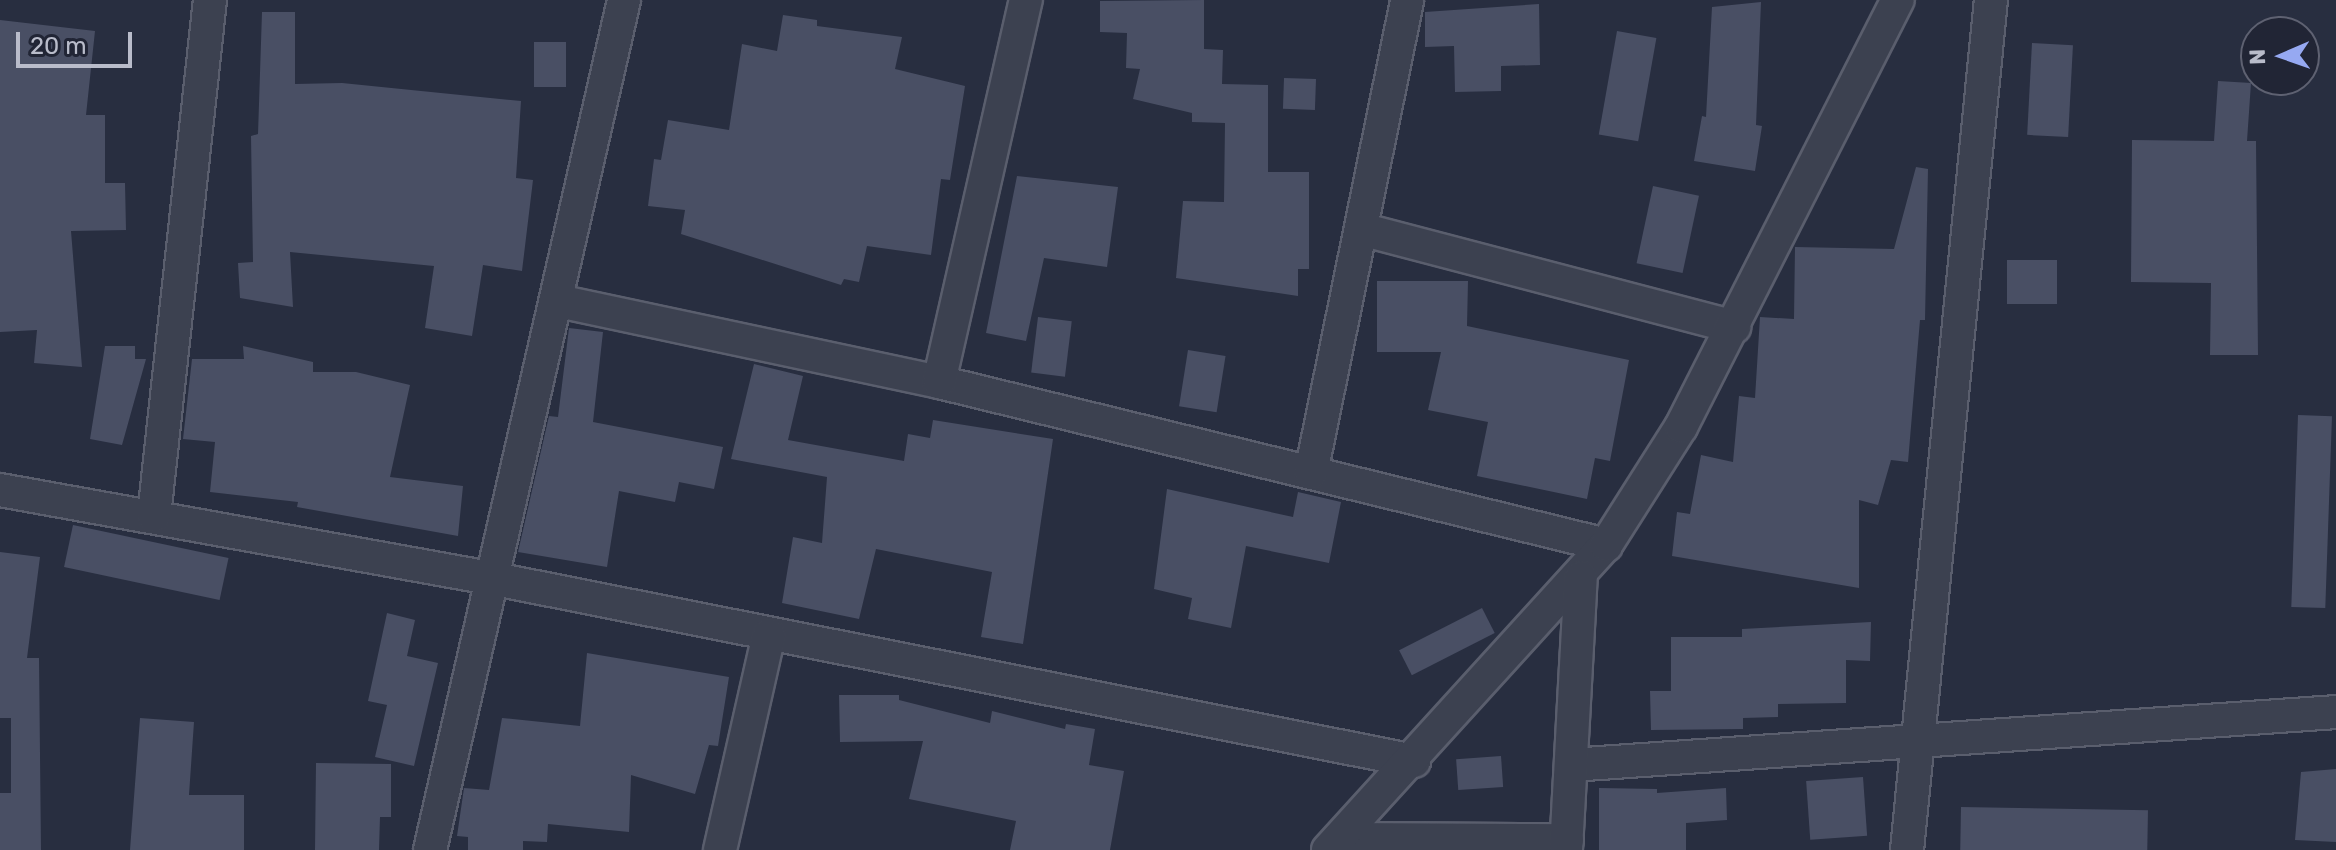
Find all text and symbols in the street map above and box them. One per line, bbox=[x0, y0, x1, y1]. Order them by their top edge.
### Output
scale bar bbox=[20, 16, 136, 66]
north arrow bbox=[2240, 16, 2320, 96]
text: 20 m bbox=[30, 32, 87, 60]
text: N bbox=[2244, 48, 2271, 65]

